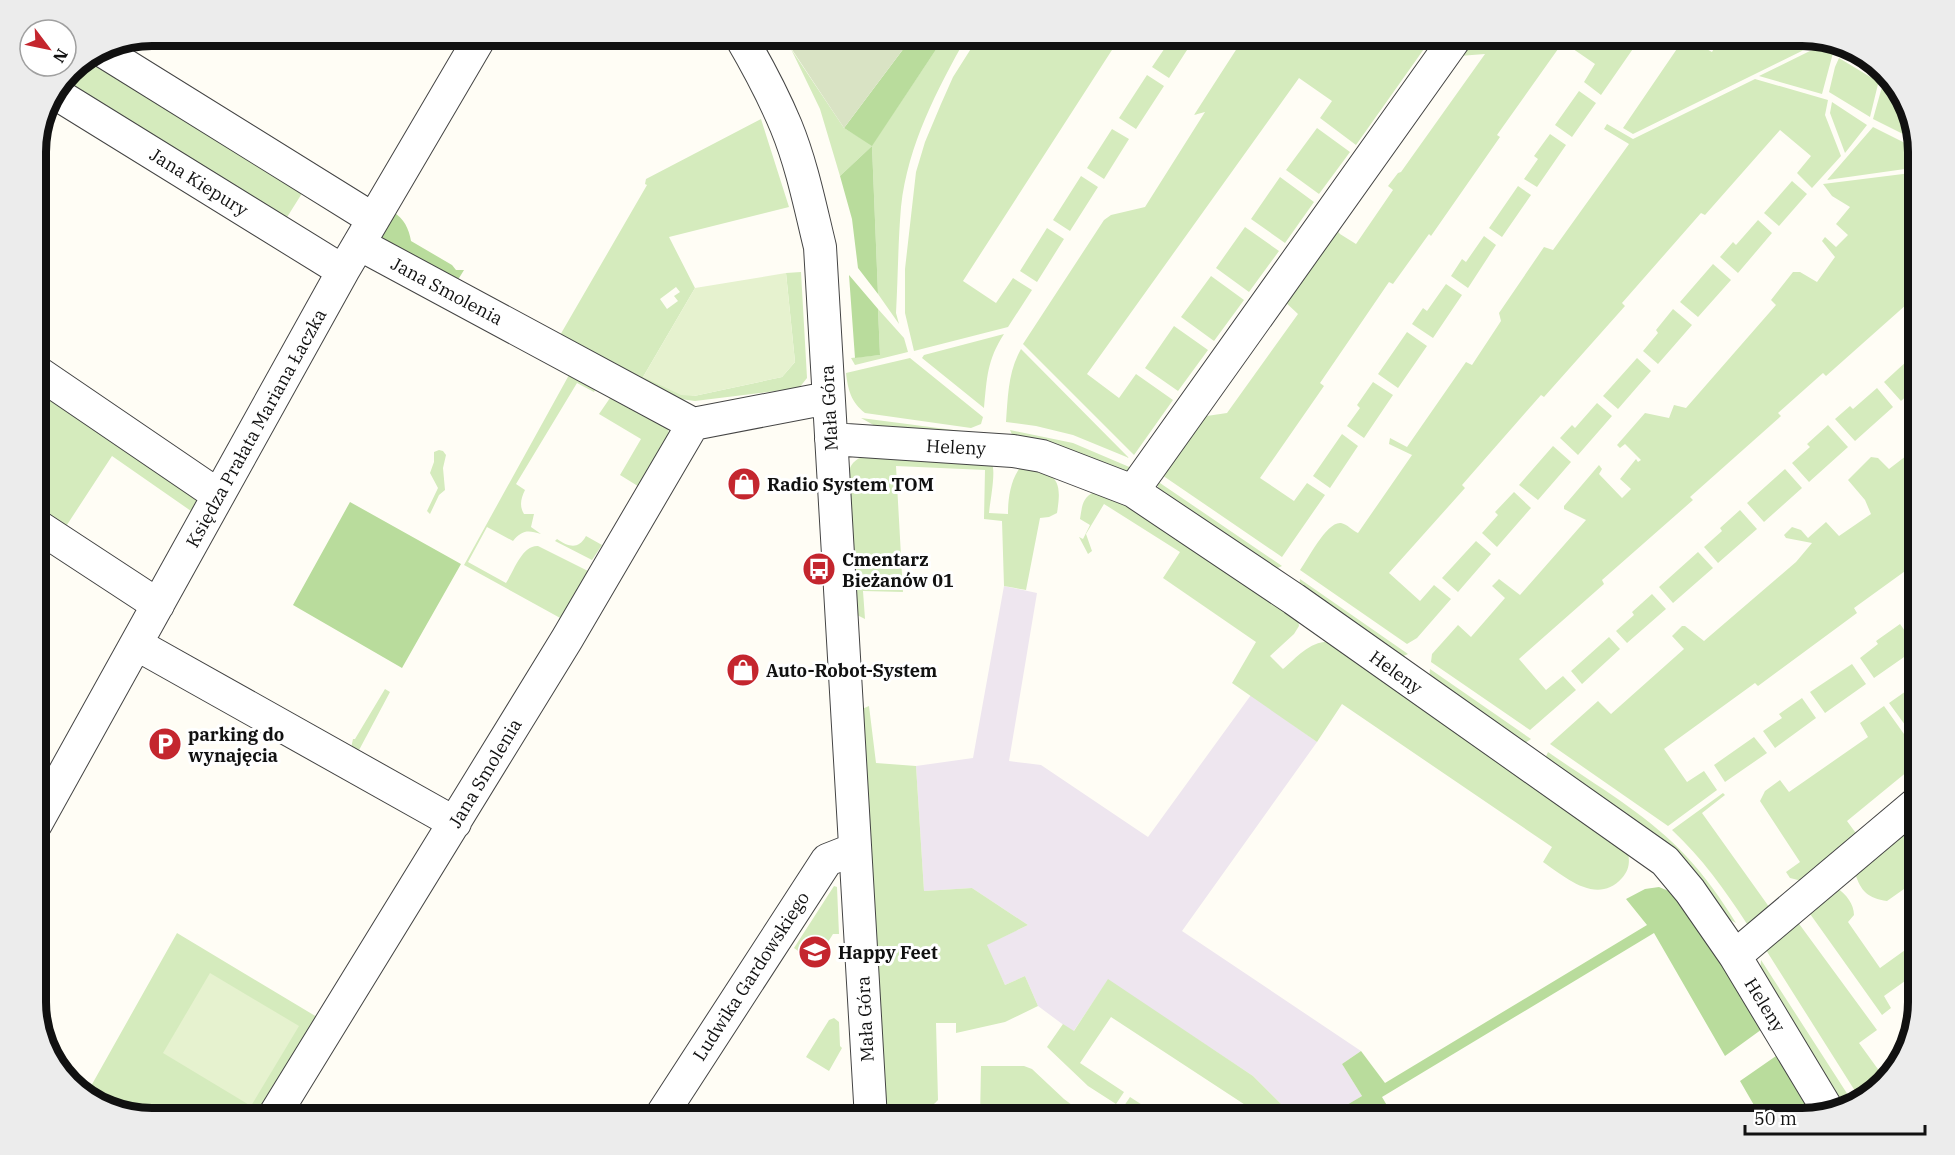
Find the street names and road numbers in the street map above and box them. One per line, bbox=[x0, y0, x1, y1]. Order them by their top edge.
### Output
street label: Jana Kiepury bbox=[145, 143, 253, 222]
street label: Jana Smolenia bbox=[387, 252, 507, 330]
street label: Księdza Prałata Mariana Łaczka bbox=[181, 305, 331, 551]
street label: Mała Góra bbox=[815, 364, 843, 452]
street label: Heleny bbox=[926, 434, 987, 460]
street label: Heleny bbox=[1365, 645, 1427, 699]
street label: Jana Smolenia bbox=[443, 714, 527, 832]
street label: Ludwika Gardowskiego bbox=[688, 887, 814, 1065]
street label: Heleny bbox=[1739, 974, 1791, 1037]
street label: Mała Góra bbox=[851, 975, 879, 1063]

